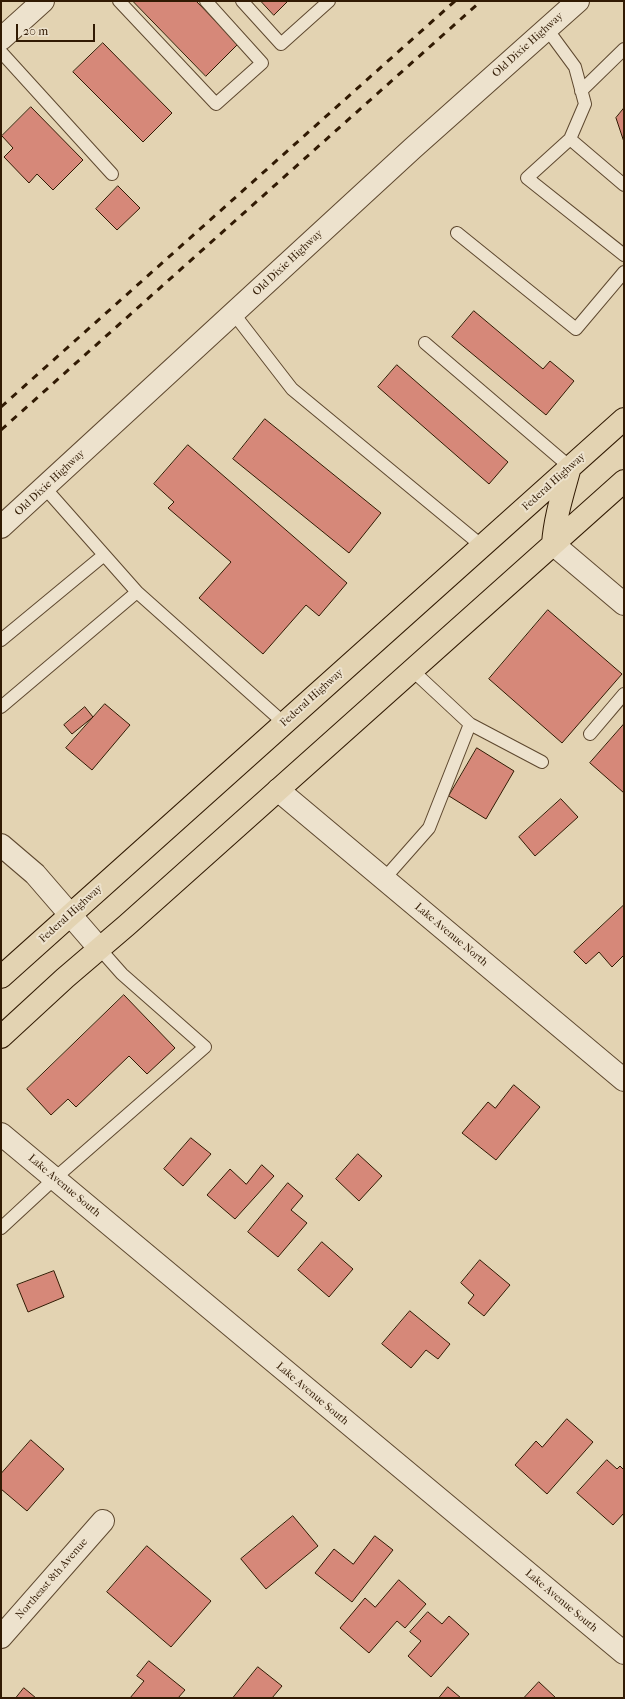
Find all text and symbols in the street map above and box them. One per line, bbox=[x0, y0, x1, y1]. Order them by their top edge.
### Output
street label: Old Dixie Highway bbox=[490, 10, 566, 80]
scale bar bbox=[18, 16, 97, 42]
text: 20 m bbox=[23, 24, 48, 38]
street label: Old Dixie Highway bbox=[250, 227, 326, 299]
street label: Old Dixie Highway bbox=[12, 447, 88, 519]
street label: Federal Highway bbox=[520, 450, 588, 514]
street label: Federal Highway bbox=[278, 666, 346, 730]
street label: Federal Highway bbox=[37, 882, 105, 946]
street label: Lake Avenue North bbox=[412, 901, 490, 969]
street label: Lake Avenue South bbox=[25, 1152, 103, 1220]
street label: Lake Avenue South bbox=[273, 1360, 351, 1428]
street label: Northeast 8th Avenue bbox=[13, 1536, 91, 1622]
street label: Lake Avenue South bbox=[522, 1567, 600, 1635]

